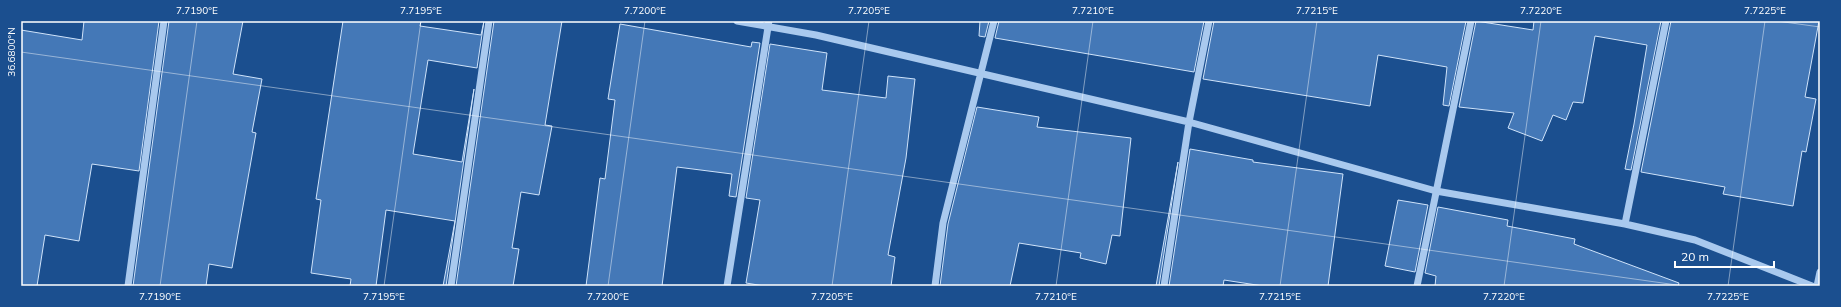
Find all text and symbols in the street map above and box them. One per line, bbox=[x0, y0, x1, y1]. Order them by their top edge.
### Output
text: 7.7190°E bbox=[176, 4, 218, 17]
text: 7.7195°E bbox=[400, 4, 442, 17]
text: 7.7200°E bbox=[624, 4, 666, 17]
text: 7.7205°E bbox=[848, 4, 890, 17]
text: 7.7210°E bbox=[1072, 4, 1114, 17]
text: 7.7215°E bbox=[1296, 4, 1338, 17]
text: 7.7220°E bbox=[1520, 4, 1562, 17]
text: 7.7225°E bbox=[1744, 4, 1786, 17]
text: 36.6800°N bbox=[5, 27, 18, 77]
scale bar bbox=[1675, 243, 1774, 269]
text: 20 m bbox=[1681, 249, 1709, 264]
text: 7.7190°E bbox=[139, 290, 181, 303]
text: 7.7195°E bbox=[363, 290, 405, 303]
text: 7.7200°E bbox=[587, 290, 629, 303]
text: 7.7205°E bbox=[811, 290, 853, 303]
text: 7.7210°E bbox=[1035, 290, 1077, 303]
text: 7.7215°E bbox=[1259, 290, 1301, 303]
text: 7.7220°E bbox=[1483, 290, 1525, 303]
text: 7.7225°E bbox=[1707, 290, 1749, 303]

